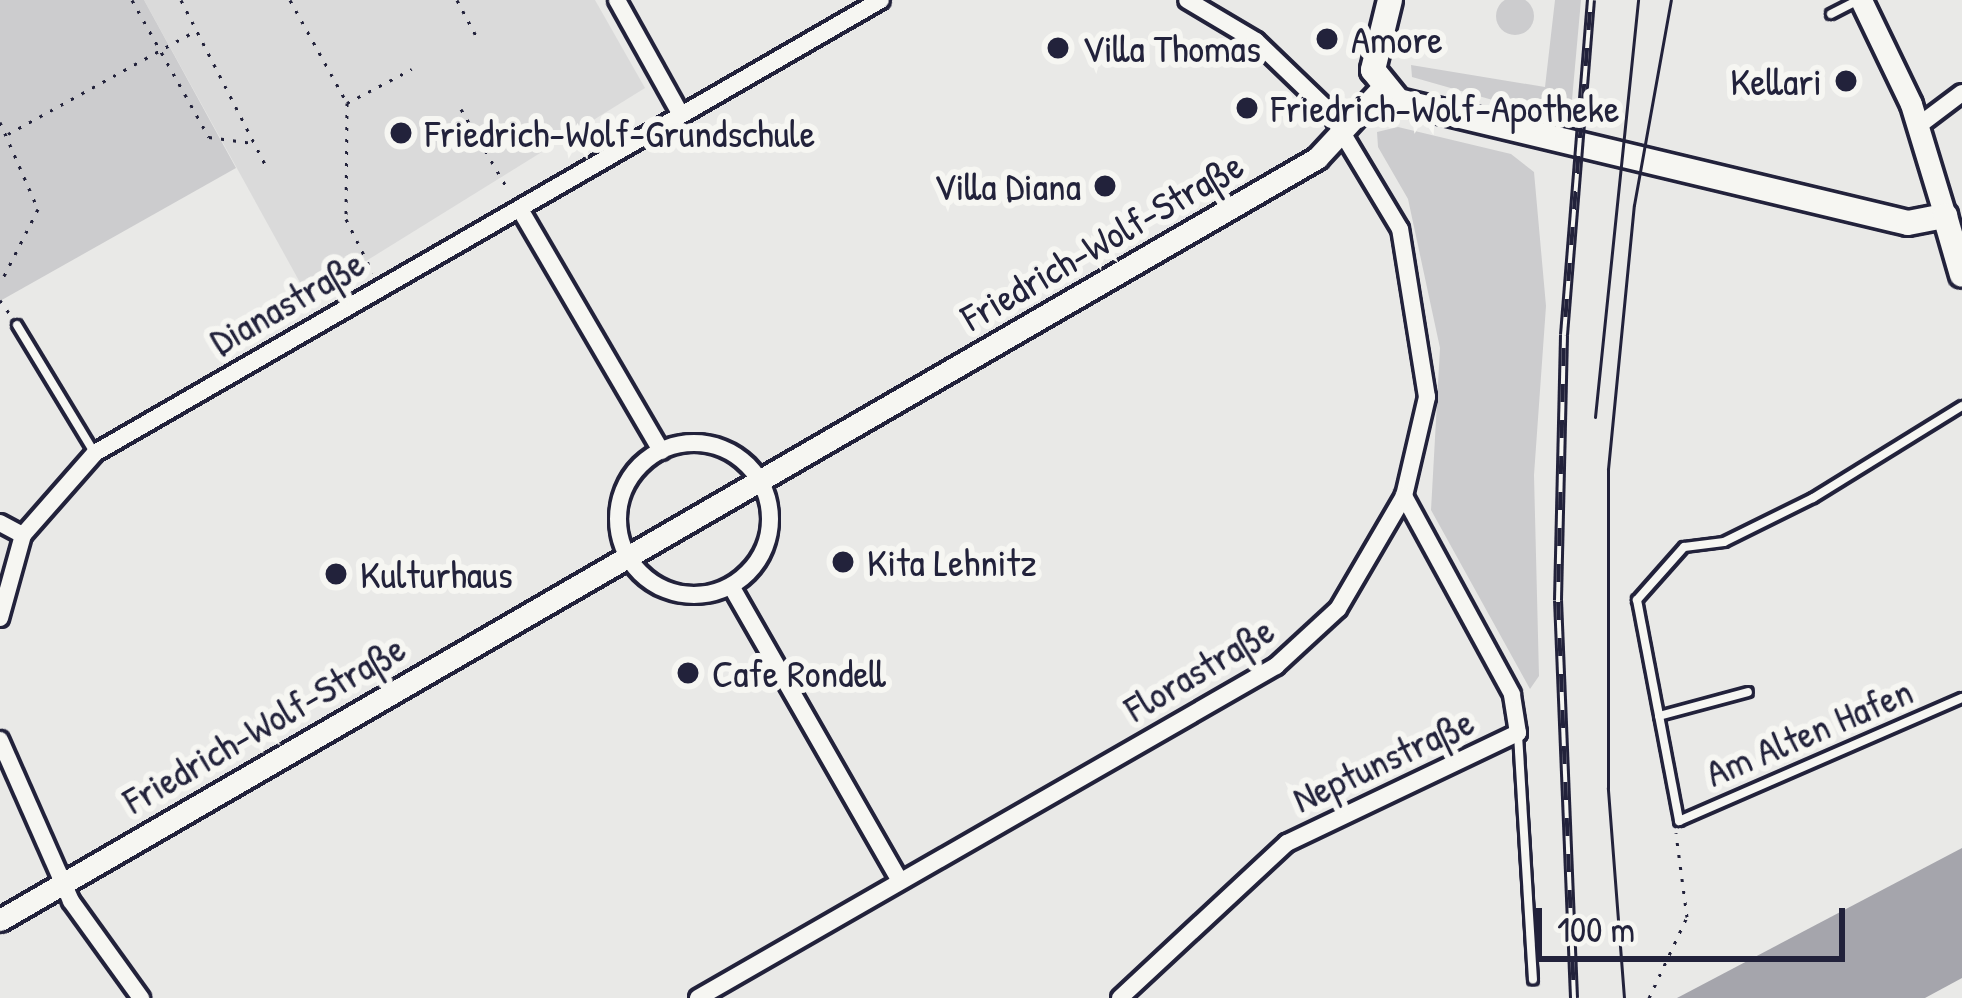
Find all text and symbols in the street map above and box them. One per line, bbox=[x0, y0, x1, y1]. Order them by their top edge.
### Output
place label: Amore bbox=[1351, 16, 1443, 62]
place label: Villa Thomas bbox=[1082, 25, 1261, 71]
marker: Amore bbox=[1314, 26, 1340, 52]
marker: Villa Thomas bbox=[1045, 35, 1071, 61]
place label: Kellari bbox=[1730, 58, 1822, 104]
marker: Kellari bbox=[1833, 68, 1859, 94]
place label: Friedrich-Wolf-Apotheke bbox=[1271, 85, 1619, 131]
marker: Friedrich-Wolf-Apotheke bbox=[1234, 95, 1260, 121]
place label: Friedrich-Wolf-Grundschule bbox=[425, 110, 815, 156]
marker: Friedrich-Wolf-Grundschule bbox=[388, 120, 414, 146]
street label: Friedrich-Wolf-Straße bbox=[953, 141, 1251, 341]
place label: Villa Diana bbox=[934, 163, 1081, 209]
marker: Villa Diana bbox=[1092, 173, 1118, 199]
street label: Dianastraße bbox=[202, 239, 372, 365]
place label: Kita Lehnitz bbox=[867, 539, 1037, 585]
marker: Kita Lehnitz bbox=[830, 549, 856, 575]
place label: Kulturhaus bbox=[360, 551, 513, 597]
marker: Kulturhaus bbox=[323, 561, 349, 587]
street label: Florastraße bbox=[1116, 606, 1282, 732]
street label: Friedrich-Wolf-Straße bbox=[115, 624, 413, 824]
place label: Cafe Rondell bbox=[712, 650, 886, 696]
marker: Cafe Rondell bbox=[675, 660, 701, 686]
street label: Am Alten Hafen bbox=[1699, 667, 1919, 797]
street label: Neptunstraße bbox=[1285, 698, 1481, 822]
scale bar bbox=[1542, 884, 1851, 958]
text: 100 m bbox=[1557, 904, 1635, 953]

